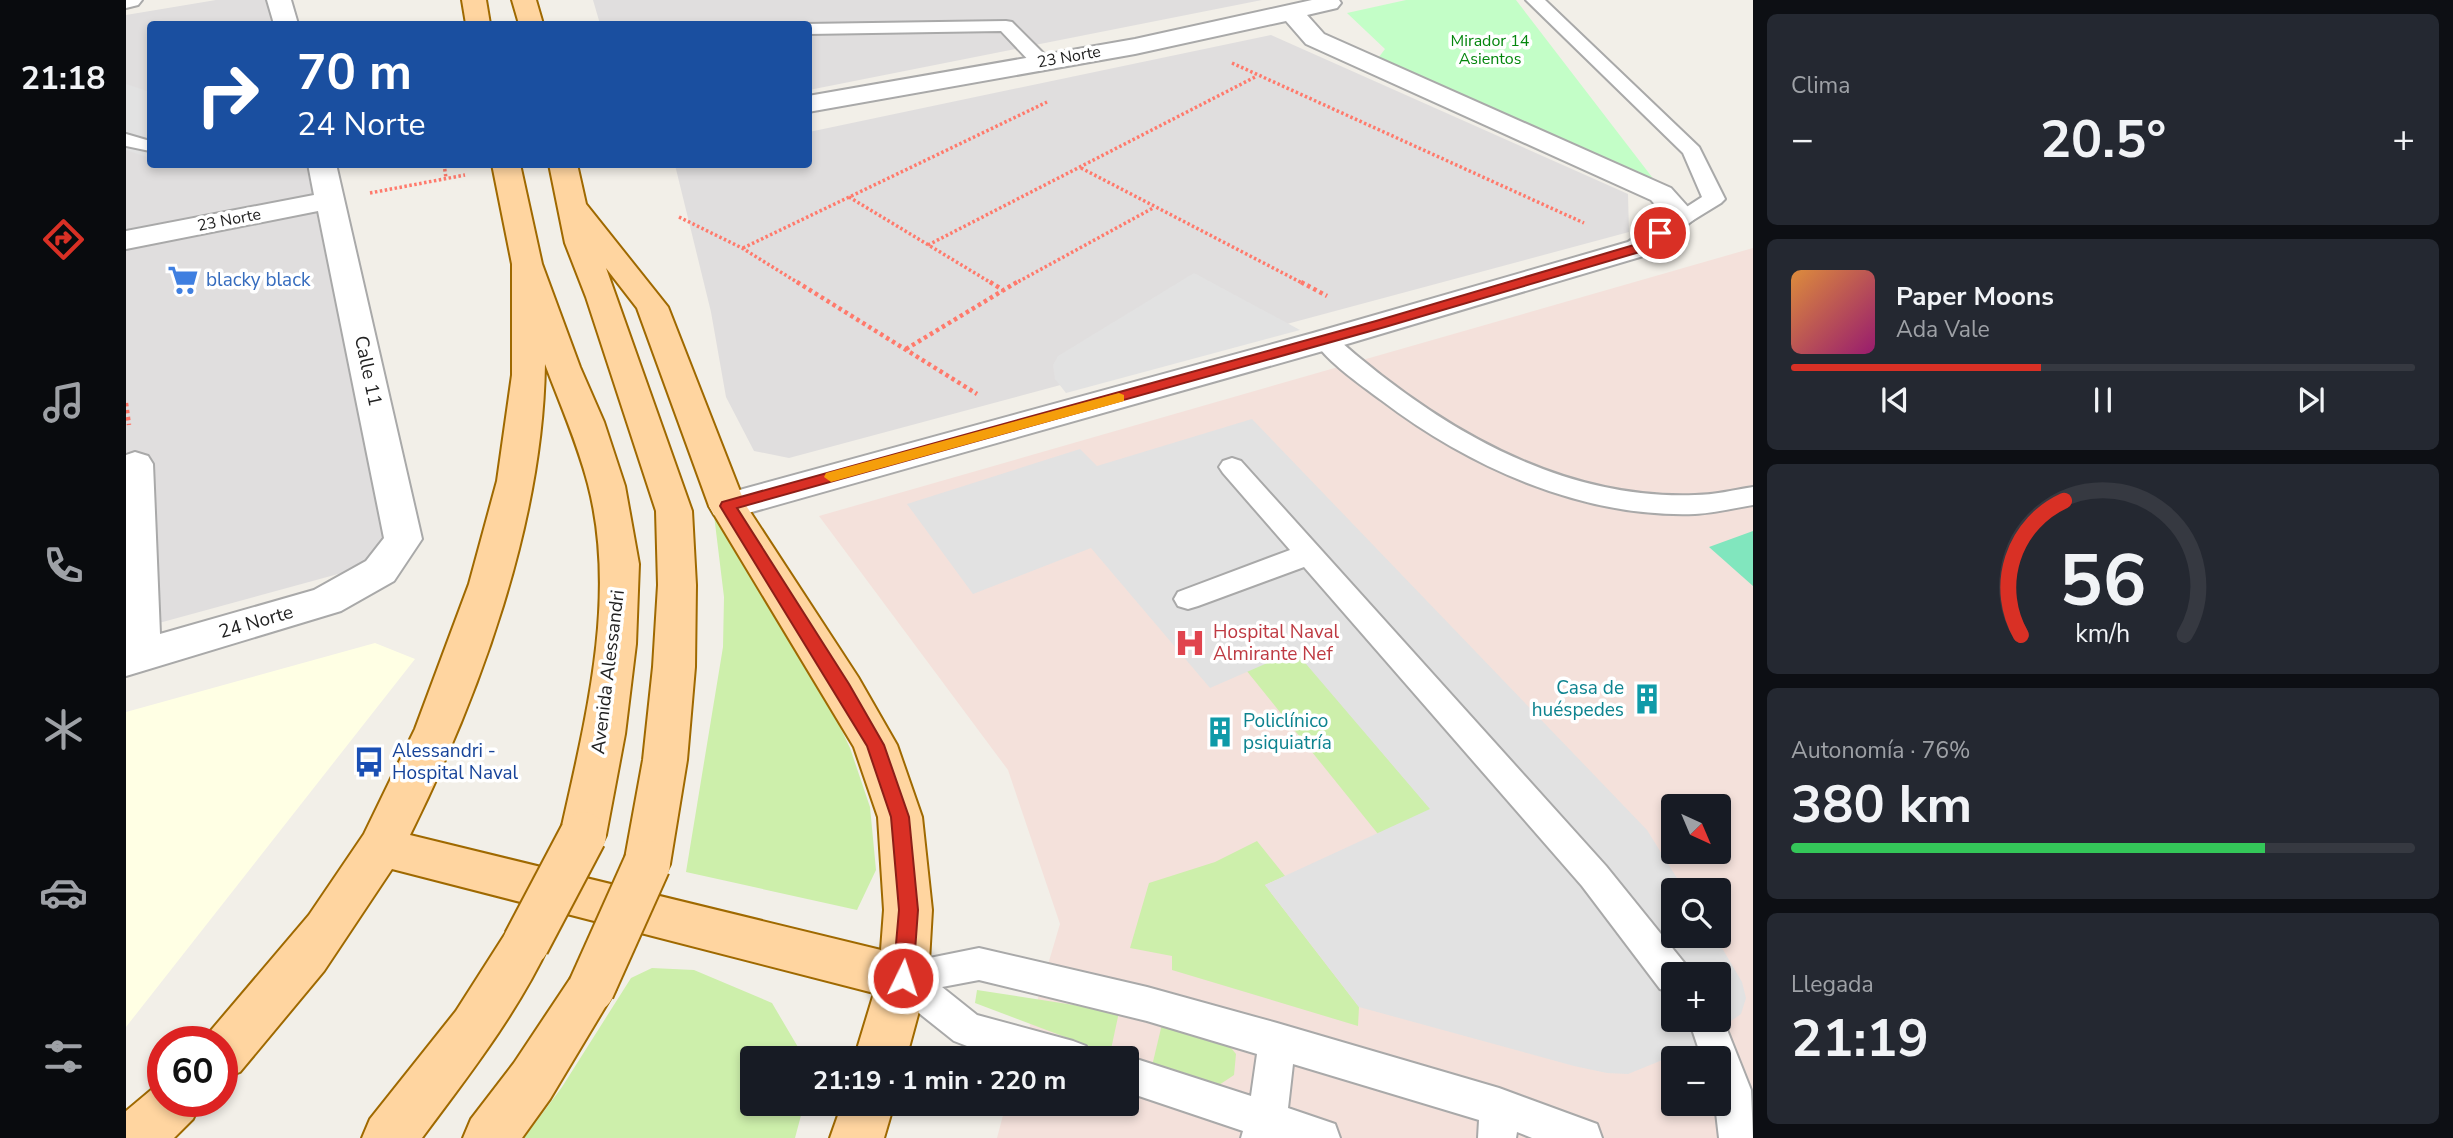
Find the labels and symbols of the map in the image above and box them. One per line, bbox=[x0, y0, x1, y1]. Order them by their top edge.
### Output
park label: Mirador 14 Asientos bbox=[1451, 30, 1530, 70]
street label: 23 Norte bbox=[1035, 41, 1103, 73]
street label: 23 Norte bbox=[195, 203, 263, 237]
pin bbox=[1630, 203, 1690, 263]
supermarket icon: blacky black bbox=[166, 263, 200, 297]
place label: blacky black bbox=[206, 267, 311, 293]
street label: Calle 11 bbox=[348, 333, 388, 409]
street label: Avenida Alessandri bbox=[585, 588, 631, 756]
street label: 24 Norte bbox=[216, 599, 296, 645]
place label: Hospital Naval Almirante Nef bbox=[1213, 619, 1340, 667]
hospital icon: Hospital Naval Almirante Nef bbox=[1173, 626, 1207, 660]
place label: Casa de huéspedes bbox=[1532, 675, 1624, 723]
building icon: Casa de huéspedes bbox=[1630, 682, 1664, 716]
place label: Policlínico psiquiatría bbox=[1243, 708, 1332, 756]
building icon: Policlínico psiquiatría bbox=[1203, 715, 1237, 749]
place label: Alessandri - Hospital Naval bbox=[392, 738, 519, 786]
bus stop icon: Alessandri - Hospital Naval bbox=[352, 745, 386, 779]
north arrow bbox=[1661, 794, 1731, 864]
position arrow bbox=[866, 941, 940, 1015]
speed limit sign: 60 bbox=[147, 1026, 238, 1117]

